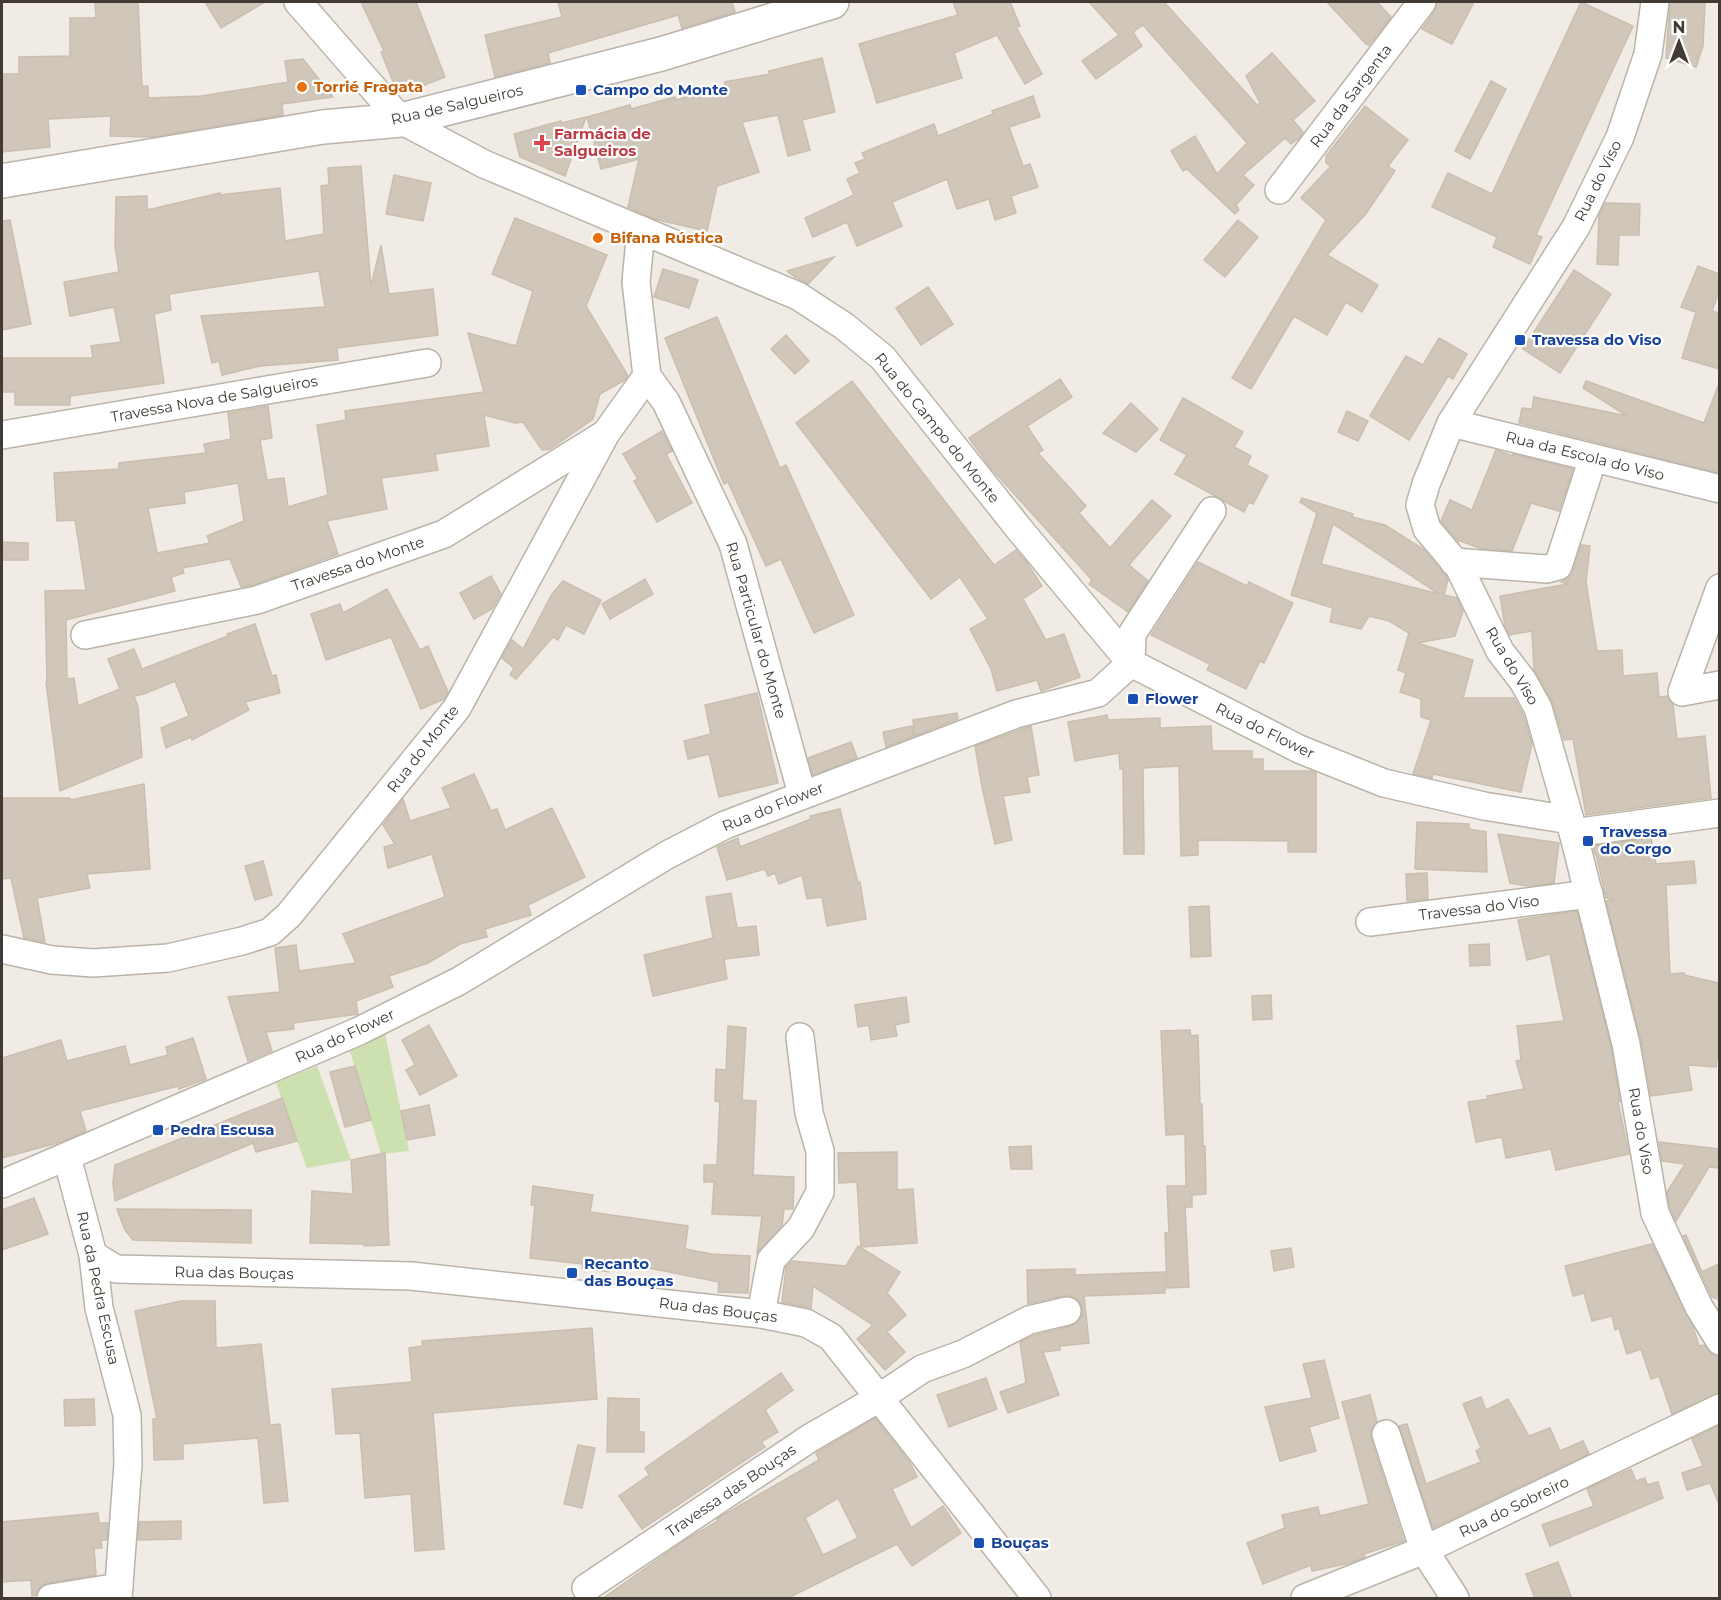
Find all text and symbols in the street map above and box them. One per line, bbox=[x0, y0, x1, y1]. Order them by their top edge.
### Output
north arrow bbox=[1649, 12, 1709, 72]
text: N bbox=[1673, 18, 1685, 37]
street label: Rua da Sargenta bbox=[1305, 40, 1396, 151]
place label: Torrié Fragata bbox=[314, 77, 423, 96]
marker: Torrié Fragata bbox=[295, 80, 309, 94]
street label: Rua de Salgueiros bbox=[389, 80, 525, 129]
place label: Campo do Monte bbox=[593, 80, 728, 99]
marker: Campo do Monte bbox=[574, 83, 588, 97]
place label: Farmácia de Salgueiros bbox=[554, 124, 651, 160]
marker: Farmácia de Salgueiros bbox=[535, 136, 549, 150]
street label: Rua do Viso bbox=[1570, 137, 1625, 225]
place label: Bifana Rústica bbox=[610, 228, 723, 247]
marker: Bifana Rústica bbox=[591, 231, 605, 245]
place label: Travessa do Viso bbox=[1532, 330, 1662, 349]
marker: Travessa do Viso bbox=[1513, 333, 1527, 347]
street label: Rua do Campo do Monte bbox=[871, 349, 1004, 507]
street label: Travessa Nova de Salgueiros bbox=[109, 371, 319, 426]
street label: Rua da Escola do Viso bbox=[1504, 427, 1666, 484]
street label: Travessa do Monte bbox=[289, 532, 427, 595]
street label: Rua Particular do Monte bbox=[722, 539, 791, 720]
street label: Rua do Viso bbox=[1482, 623, 1543, 708]
place label: Flower bbox=[1145, 689, 1199, 708]
marker: Flower bbox=[1126, 692, 1140, 706]
street label: Rua do Flower bbox=[1213, 698, 1318, 763]
street label: Rua do Monte bbox=[383, 701, 463, 796]
street label: Rua do Flower bbox=[719, 778, 826, 836]
place label: Travessa do Corgo bbox=[1600, 822, 1672, 858]
marker: Travessa do Corgo bbox=[1581, 834, 1595, 848]
street label: Travessa do Viso bbox=[1418, 891, 1540, 924]
street label: Rua do Flower bbox=[292, 1004, 398, 1067]
street label: Rua do Viso bbox=[1624, 1086, 1659, 1176]
place label: Pedra Escusa bbox=[170, 1120, 274, 1139]
marker: Pedra Escusa bbox=[151, 1123, 165, 1137]
street label: Rua da Pedra Escusa bbox=[73, 1209, 124, 1366]
place label: Recanto das Bouças bbox=[584, 1254, 674, 1290]
street label: Rua das Bouças bbox=[174, 1262, 294, 1283]
marker: Recanto das Bouças bbox=[565, 1266, 579, 1280]
street label: Rua das Bouças bbox=[658, 1293, 778, 1326]
street label: Travessa das Bouças bbox=[662, 1440, 799, 1541]
street label: Rua do Sobreiro bbox=[1456, 1472, 1572, 1541]
place label: Bouças bbox=[991, 1533, 1049, 1552]
marker: Bouças bbox=[972, 1536, 986, 1550]

